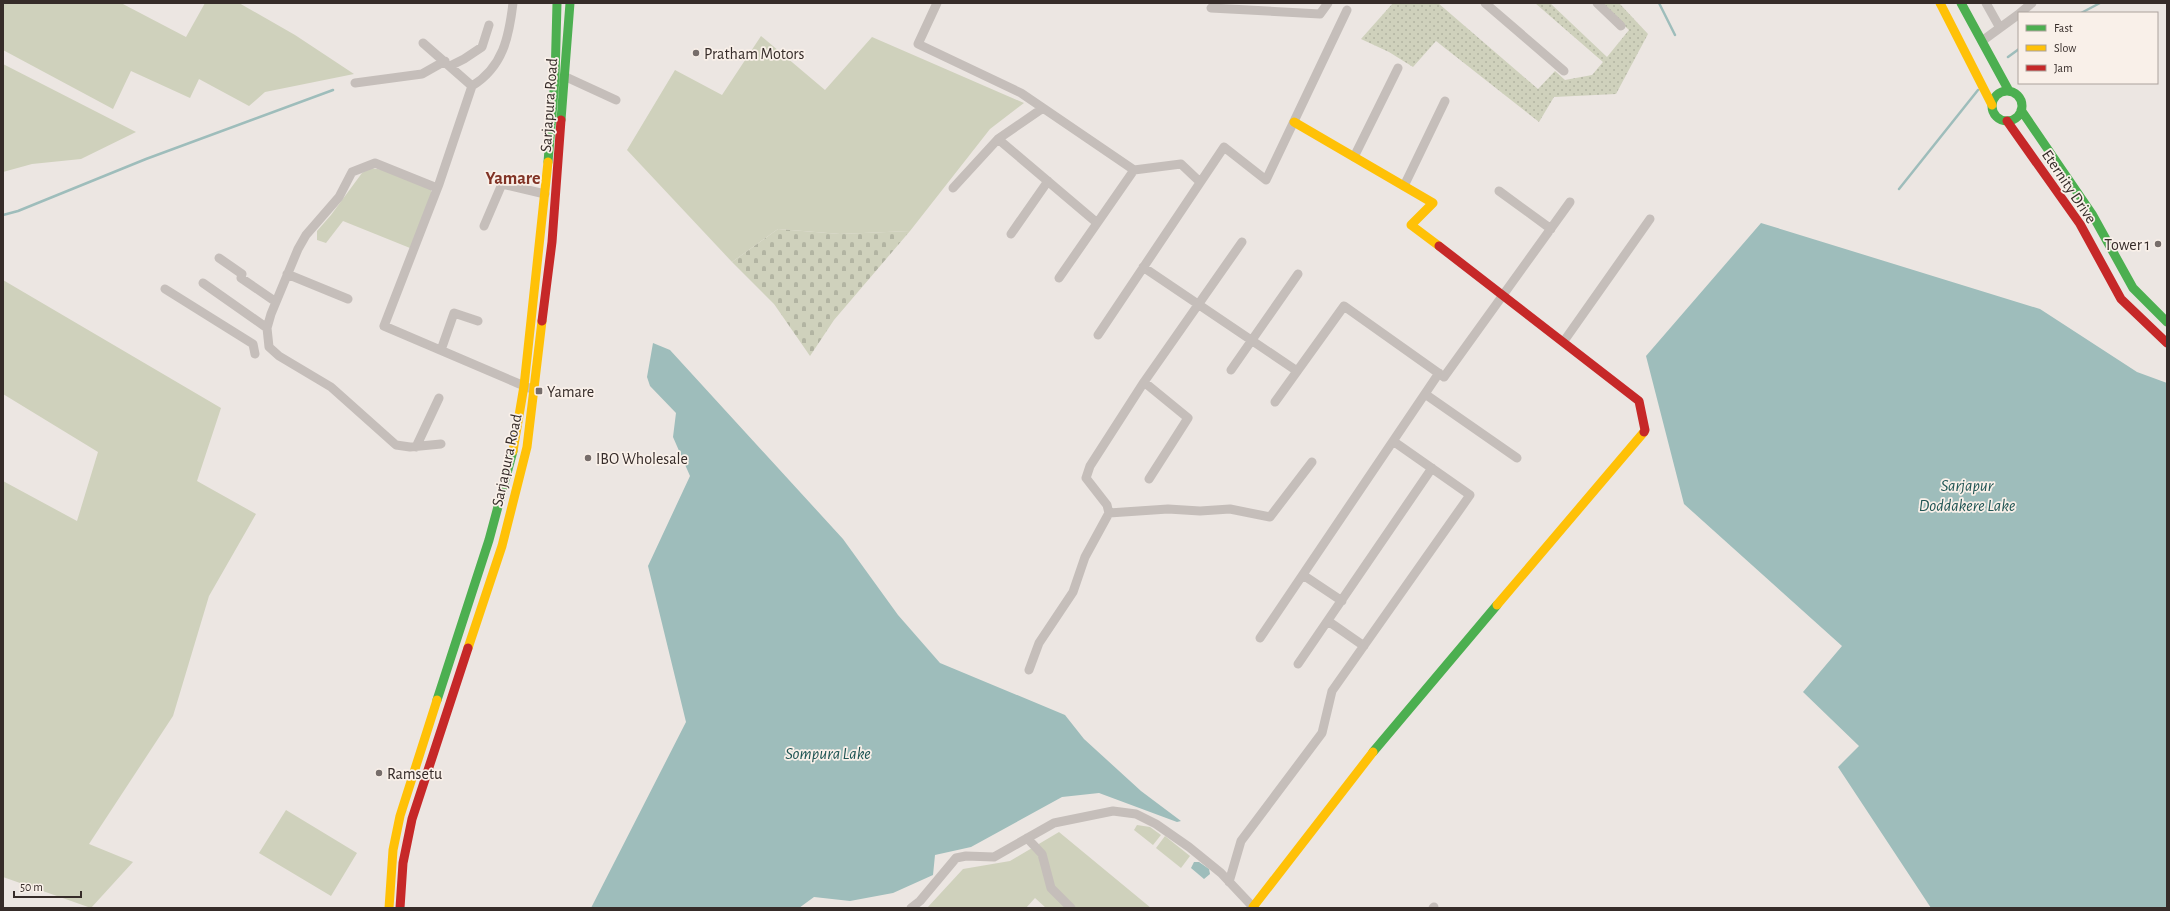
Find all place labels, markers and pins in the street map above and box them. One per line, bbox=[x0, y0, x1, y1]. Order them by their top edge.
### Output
place label: Pratham Motors bbox=[704, 46, 804, 62]
marker: Pratham Motors bbox=[691, 48, 701, 58]
place label: Tower 1 bbox=[2104, 237, 2150, 253]
marker: Tower 1 bbox=[2153, 239, 2163, 249]
place label: Yamare bbox=[547, 384, 594, 400]
marker: Yamare bbox=[534, 386, 544, 396]
place label: IBO Wholesale bbox=[596, 451, 688, 467]
marker: IBO Wholesale bbox=[583, 453, 593, 463]
place label: Ramsetu bbox=[387, 766, 442, 782]
marker: Ramsetu bbox=[374, 768, 384, 778]

